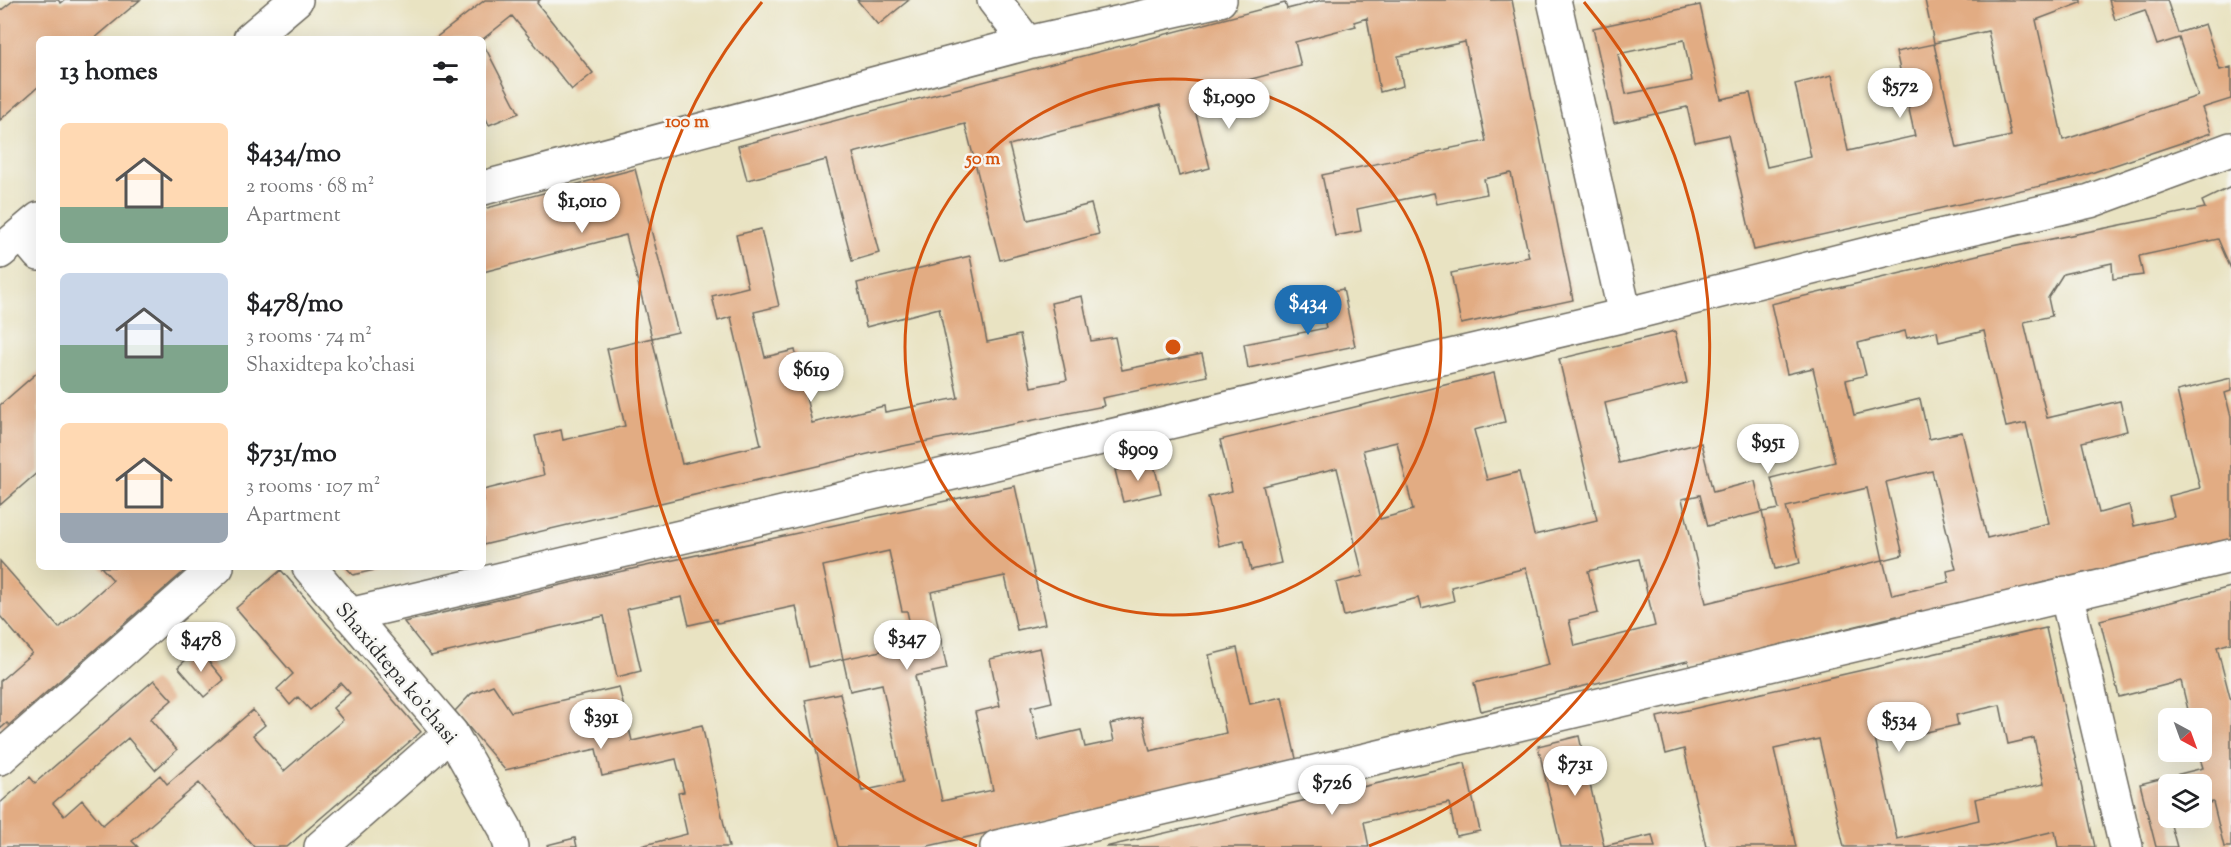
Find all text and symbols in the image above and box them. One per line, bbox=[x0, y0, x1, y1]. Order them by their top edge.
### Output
text: 13 homes bbox=[60, 54, 158, 91]
icon: filters bbox=[429, 56, 462, 89]
pin: $572 bbox=[1864, 68, 1936, 119]
text: $572 bbox=[1882, 73, 1918, 102]
pin: $1,090 bbox=[1180, 79, 1278, 130]
text: $1,090 bbox=[1203, 84, 1255, 113]
text: 100 m bbox=[665, 110, 709, 136]
text: $434/mo bbox=[246, 136, 341, 173]
icon: home bbox=[108, 147, 180, 219]
text: 50 m bbox=[964, 147, 1000, 173]
text: 2 rooms · 68 m² bbox=[246, 173, 374, 202]
pin: $1,010 bbox=[533, 183, 631, 234]
text: $1,010 bbox=[557, 188, 607, 217]
text: Apartment bbox=[246, 202, 341, 231]
pin: $434 bbox=[1272, 285, 1344, 336]
text: $478/mo bbox=[246, 286, 343, 323]
text: $434 bbox=[1289, 290, 1327, 319]
icon: home bbox=[108, 297, 180, 369]
text: 3 rooms · 74 m² bbox=[246, 323, 372, 352]
centre of rings bbox=[1163, 337, 1183, 357]
text: Shaxidtepa ko'chasi bbox=[246, 352, 415, 381]
pin: $619 bbox=[775, 352, 847, 403]
text: $619 bbox=[793, 357, 829, 386]
pin: $951 bbox=[1732, 424, 1804, 475]
text: $951 bbox=[1751, 429, 1785, 458]
pin: $909 bbox=[1102, 431, 1174, 482]
text: $731/mo bbox=[246, 436, 337, 473]
text: $909 bbox=[1118, 436, 1158, 465]
icon: home bbox=[108, 447, 180, 519]
text: 3 rooms · 107 m² bbox=[246, 473, 380, 502]
text: Apartment bbox=[246, 502, 341, 531]
street label: Shaxidtepa ko'chasi bbox=[327, 597, 464, 752]
pin: $347 bbox=[871, 620, 943, 671]
pin: $478 bbox=[165, 622, 237, 673]
text: $347 bbox=[888, 625, 926, 654]
text: $478 bbox=[181, 627, 221, 656]
pin: $391 bbox=[565, 699, 637, 750]
pin: $534 bbox=[1863, 702, 1935, 753]
text: $391 bbox=[583, 704, 619, 733]
text: $534 bbox=[1881, 707, 1917, 736]
north arrow bbox=[2158, 708, 2212, 762]
map controls bbox=[2158, 708, 2212, 828]
pin: $731 bbox=[1539, 746, 1611, 797]
text: $731 bbox=[1557, 751, 1593, 780]
pin: $726 bbox=[1296, 765, 1368, 816]
text: $726 bbox=[1312, 770, 1352, 799]
button: layers bbox=[2158, 774, 2212, 828]

